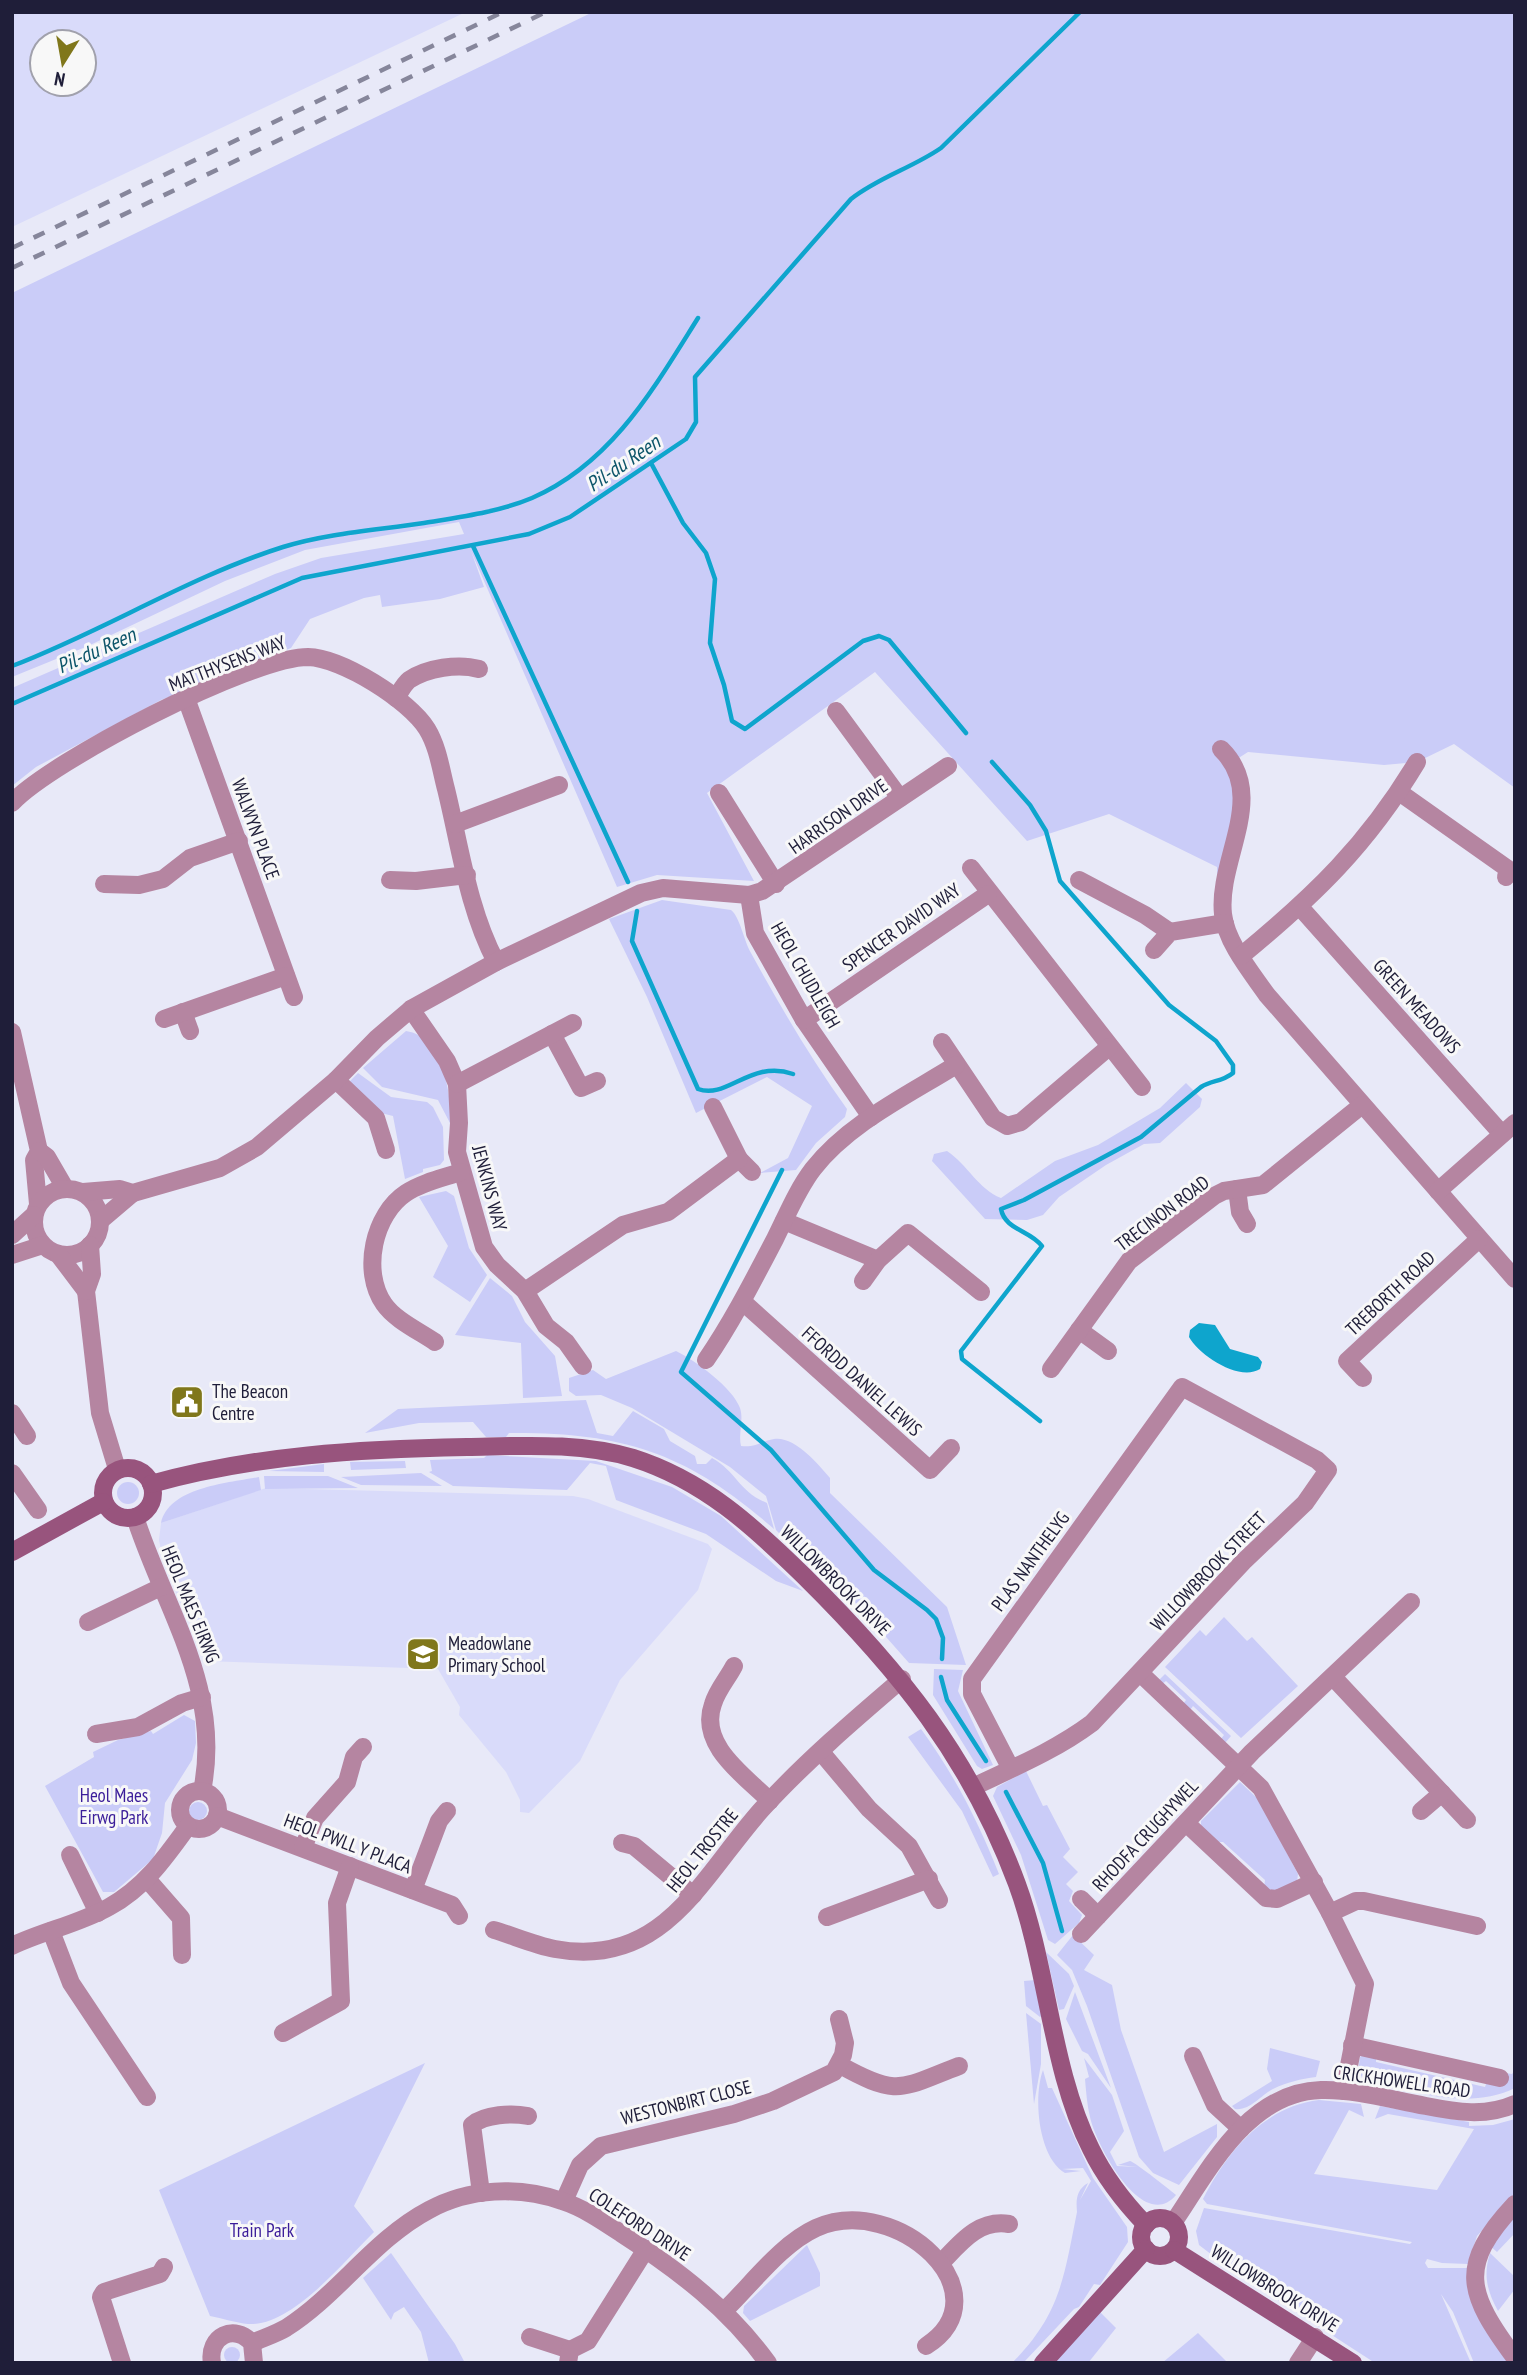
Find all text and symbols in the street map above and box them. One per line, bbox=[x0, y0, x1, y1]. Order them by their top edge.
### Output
north arrow bbox=[28, 28, 98, 98]
text: N bbox=[52, 67, 67, 92]
water label: Pil-du Reen bbox=[581, 428, 667, 497]
water label: Pil-du Reen bbox=[52, 620, 141, 679]
street label: MATTHYSENS WAY bbox=[165, 630, 289, 696]
street label: HARRISON DRIVE bbox=[784, 773, 892, 859]
street label: WALWYN PLACE bbox=[227, 775, 285, 883]
street label: SPENCER DAVID WAY bbox=[837, 877, 965, 977]
street label: HEOL CHUDLEIGH bbox=[766, 918, 846, 1032]
street label: GREEN MEADOWS bbox=[1368, 954, 1466, 1058]
street label: JENKINS WAY bbox=[467, 1142, 513, 1234]
street label: TRECINON ROAD bbox=[1110, 1170, 1214, 1256]
street label: TREBORTH ROAD bbox=[1340, 1245, 1440, 1341]
street label: FFORDD DANIEL LEWIS bbox=[797, 1321, 927, 1441]
place label: The Beacon Centre bbox=[212, 1379, 288, 1425]
public building icon: The Beacon Centre bbox=[168, 1383, 206, 1421]
street label: PLAS NANTHELYG bbox=[986, 1506, 1074, 1616]
street label: WILLOWBROOK STREET bbox=[1145, 1506, 1271, 1636]
street label: WILLOWBROOK DRIVE bbox=[776, 1520, 896, 1640]
street label: HEOL MAES EIRWG bbox=[157, 1542, 225, 1666]
place label: Meadowlane Primary School bbox=[448, 1631, 546, 1677]
school or university icon: Meadowlane Primary School bbox=[404, 1635, 442, 1673]
street label: RHODFA CRUGHYWEL bbox=[1087, 1774, 1203, 1896]
park label: Heol Maes Eirwg Park bbox=[80, 1783, 149, 1829]
street label: HEOL TROSTRE bbox=[661, 1803, 743, 1897]
street label: HEOL PWLL Y PLACA bbox=[281, 1808, 415, 1878]
street label: CRICKHOWELL ROAD bbox=[1332, 2059, 1472, 2103]
street label: WESTONBIRT CLOSE bbox=[618, 2074, 754, 2130]
street label: COLEFORD DRIVE bbox=[585, 2182, 695, 2266]
park label: Train Park bbox=[230, 2218, 295, 2242]
street label: WILLOWBROOK DRIVE bbox=[1206, 2239, 1344, 2337]

